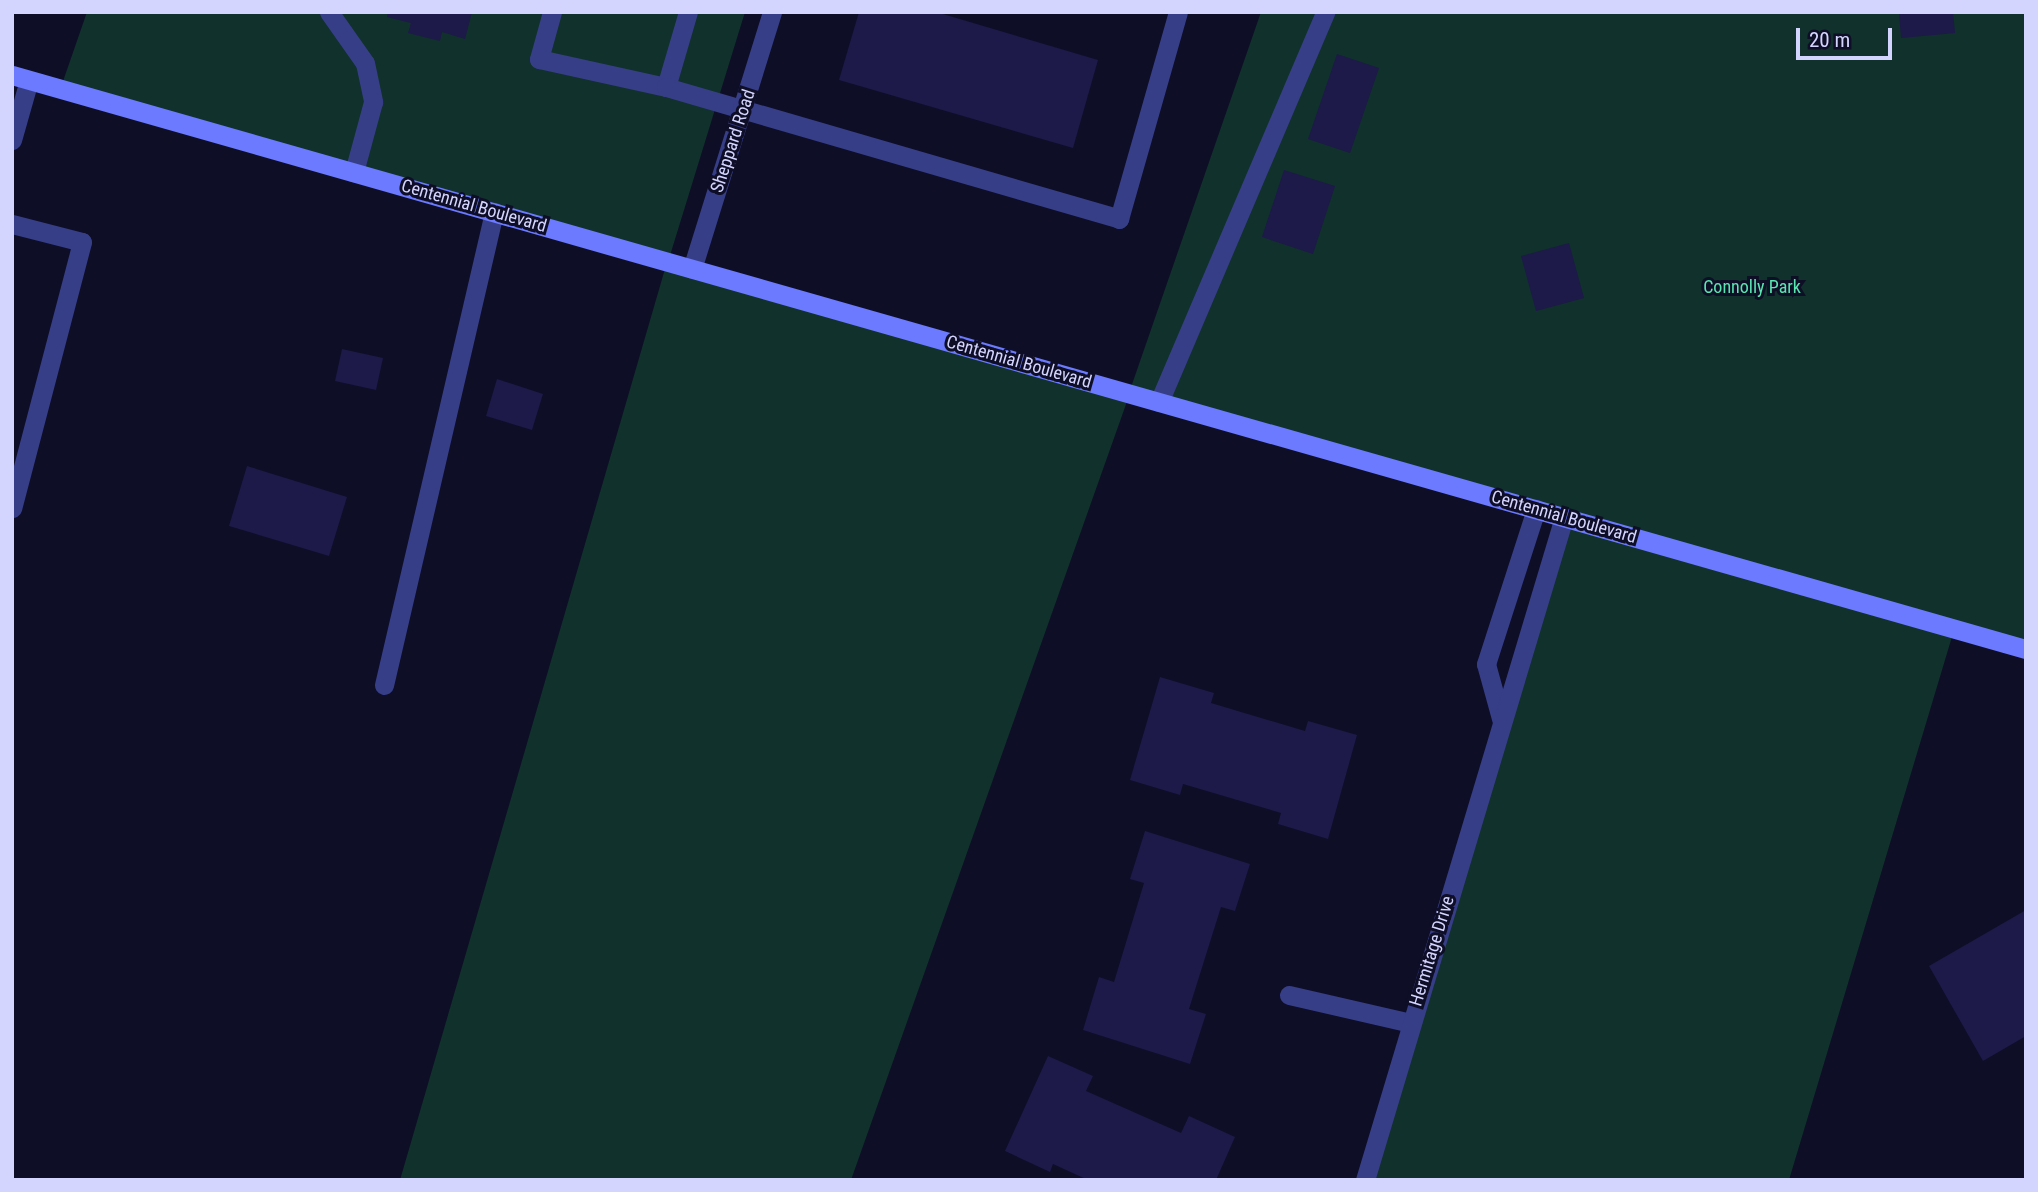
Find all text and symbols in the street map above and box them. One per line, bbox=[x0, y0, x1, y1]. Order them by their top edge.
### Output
scale bar bbox=[1800, 14, 1896, 58]
text: 20 m bbox=[1809, 28, 1850, 52]
street label: Sheppard Road bbox=[706, 87, 760, 195]
street label: Centennial Boulevard bbox=[399, 175, 549, 237]
park label: Connolly Park bbox=[1703, 276, 1801, 298]
street label: Centennial Boulevard bbox=[944, 331, 1094, 393]
street label: Centennial Boulevard bbox=[1489, 486, 1639, 548]
street label: Hermitage Drive bbox=[1405, 893, 1459, 1009]

